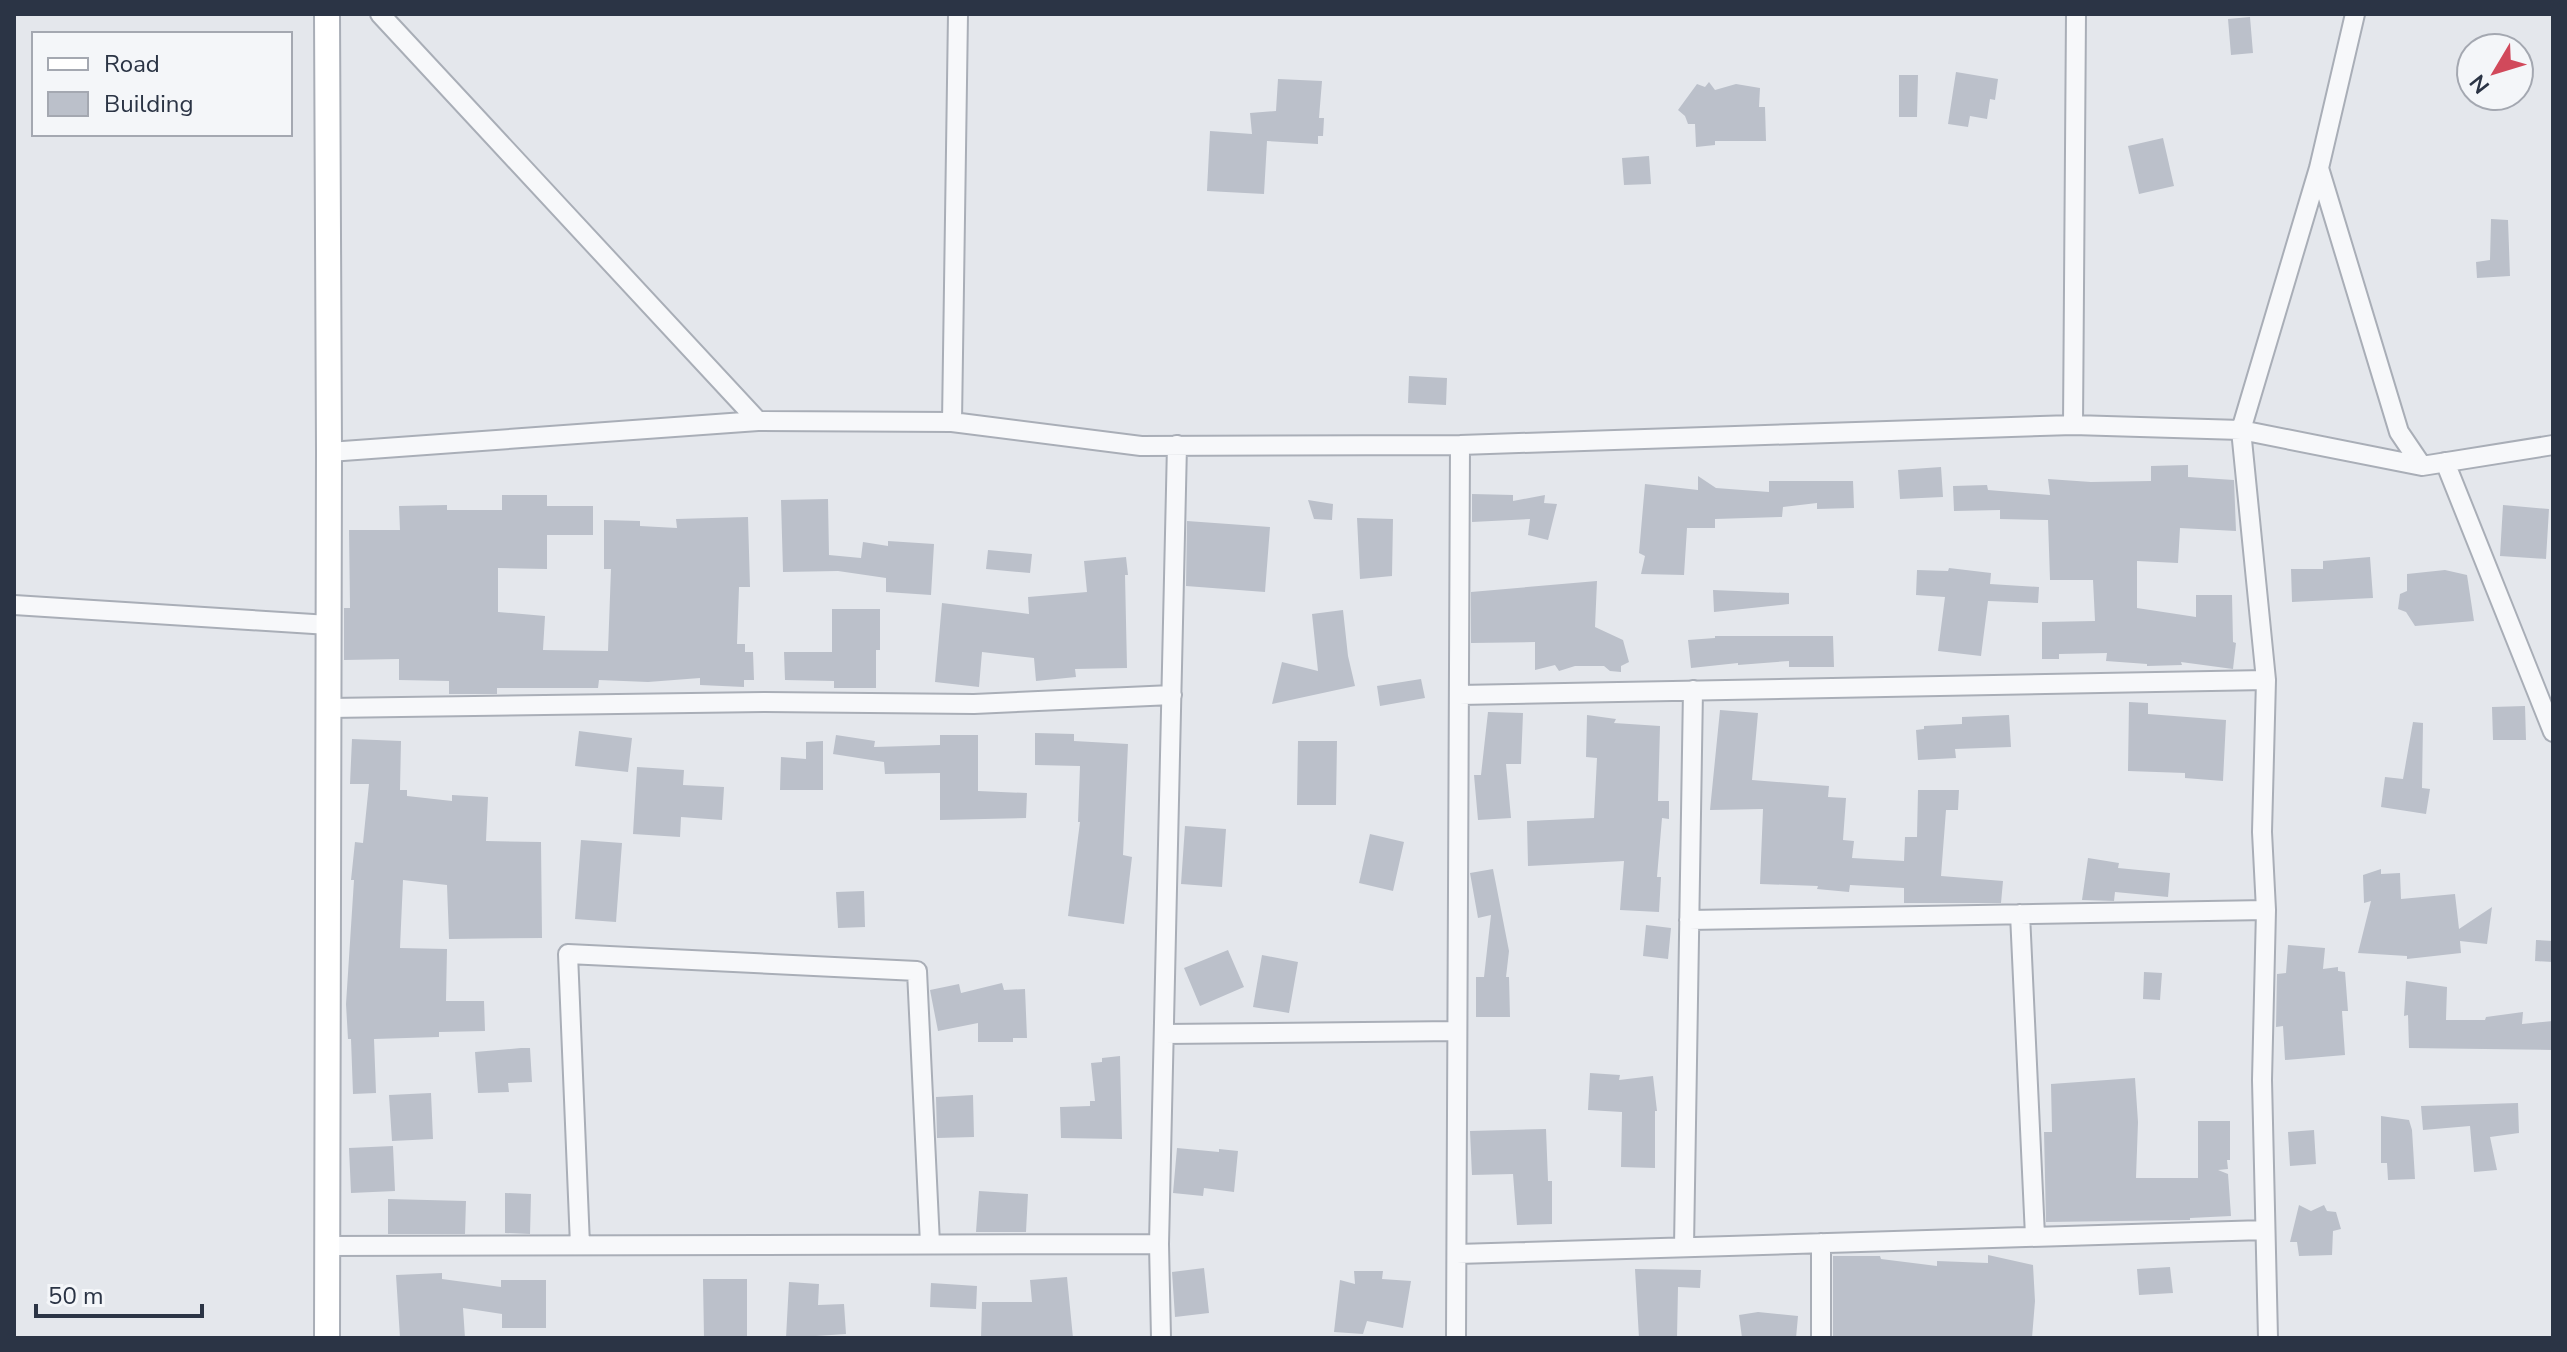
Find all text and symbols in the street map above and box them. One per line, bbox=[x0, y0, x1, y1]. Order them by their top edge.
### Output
legend bbox=[32, 32, 292, 136]
north arrow bbox=[2455, 32, 2535, 112]
text: Road bbox=[104, 48, 160, 80]
text: N bbox=[2463, 68, 2497, 99]
text: Building bbox=[104, 88, 194, 120]
scale bar bbox=[36, 1268, 202, 1318]
text: 50 m bbox=[48, 1280, 104, 1312]

